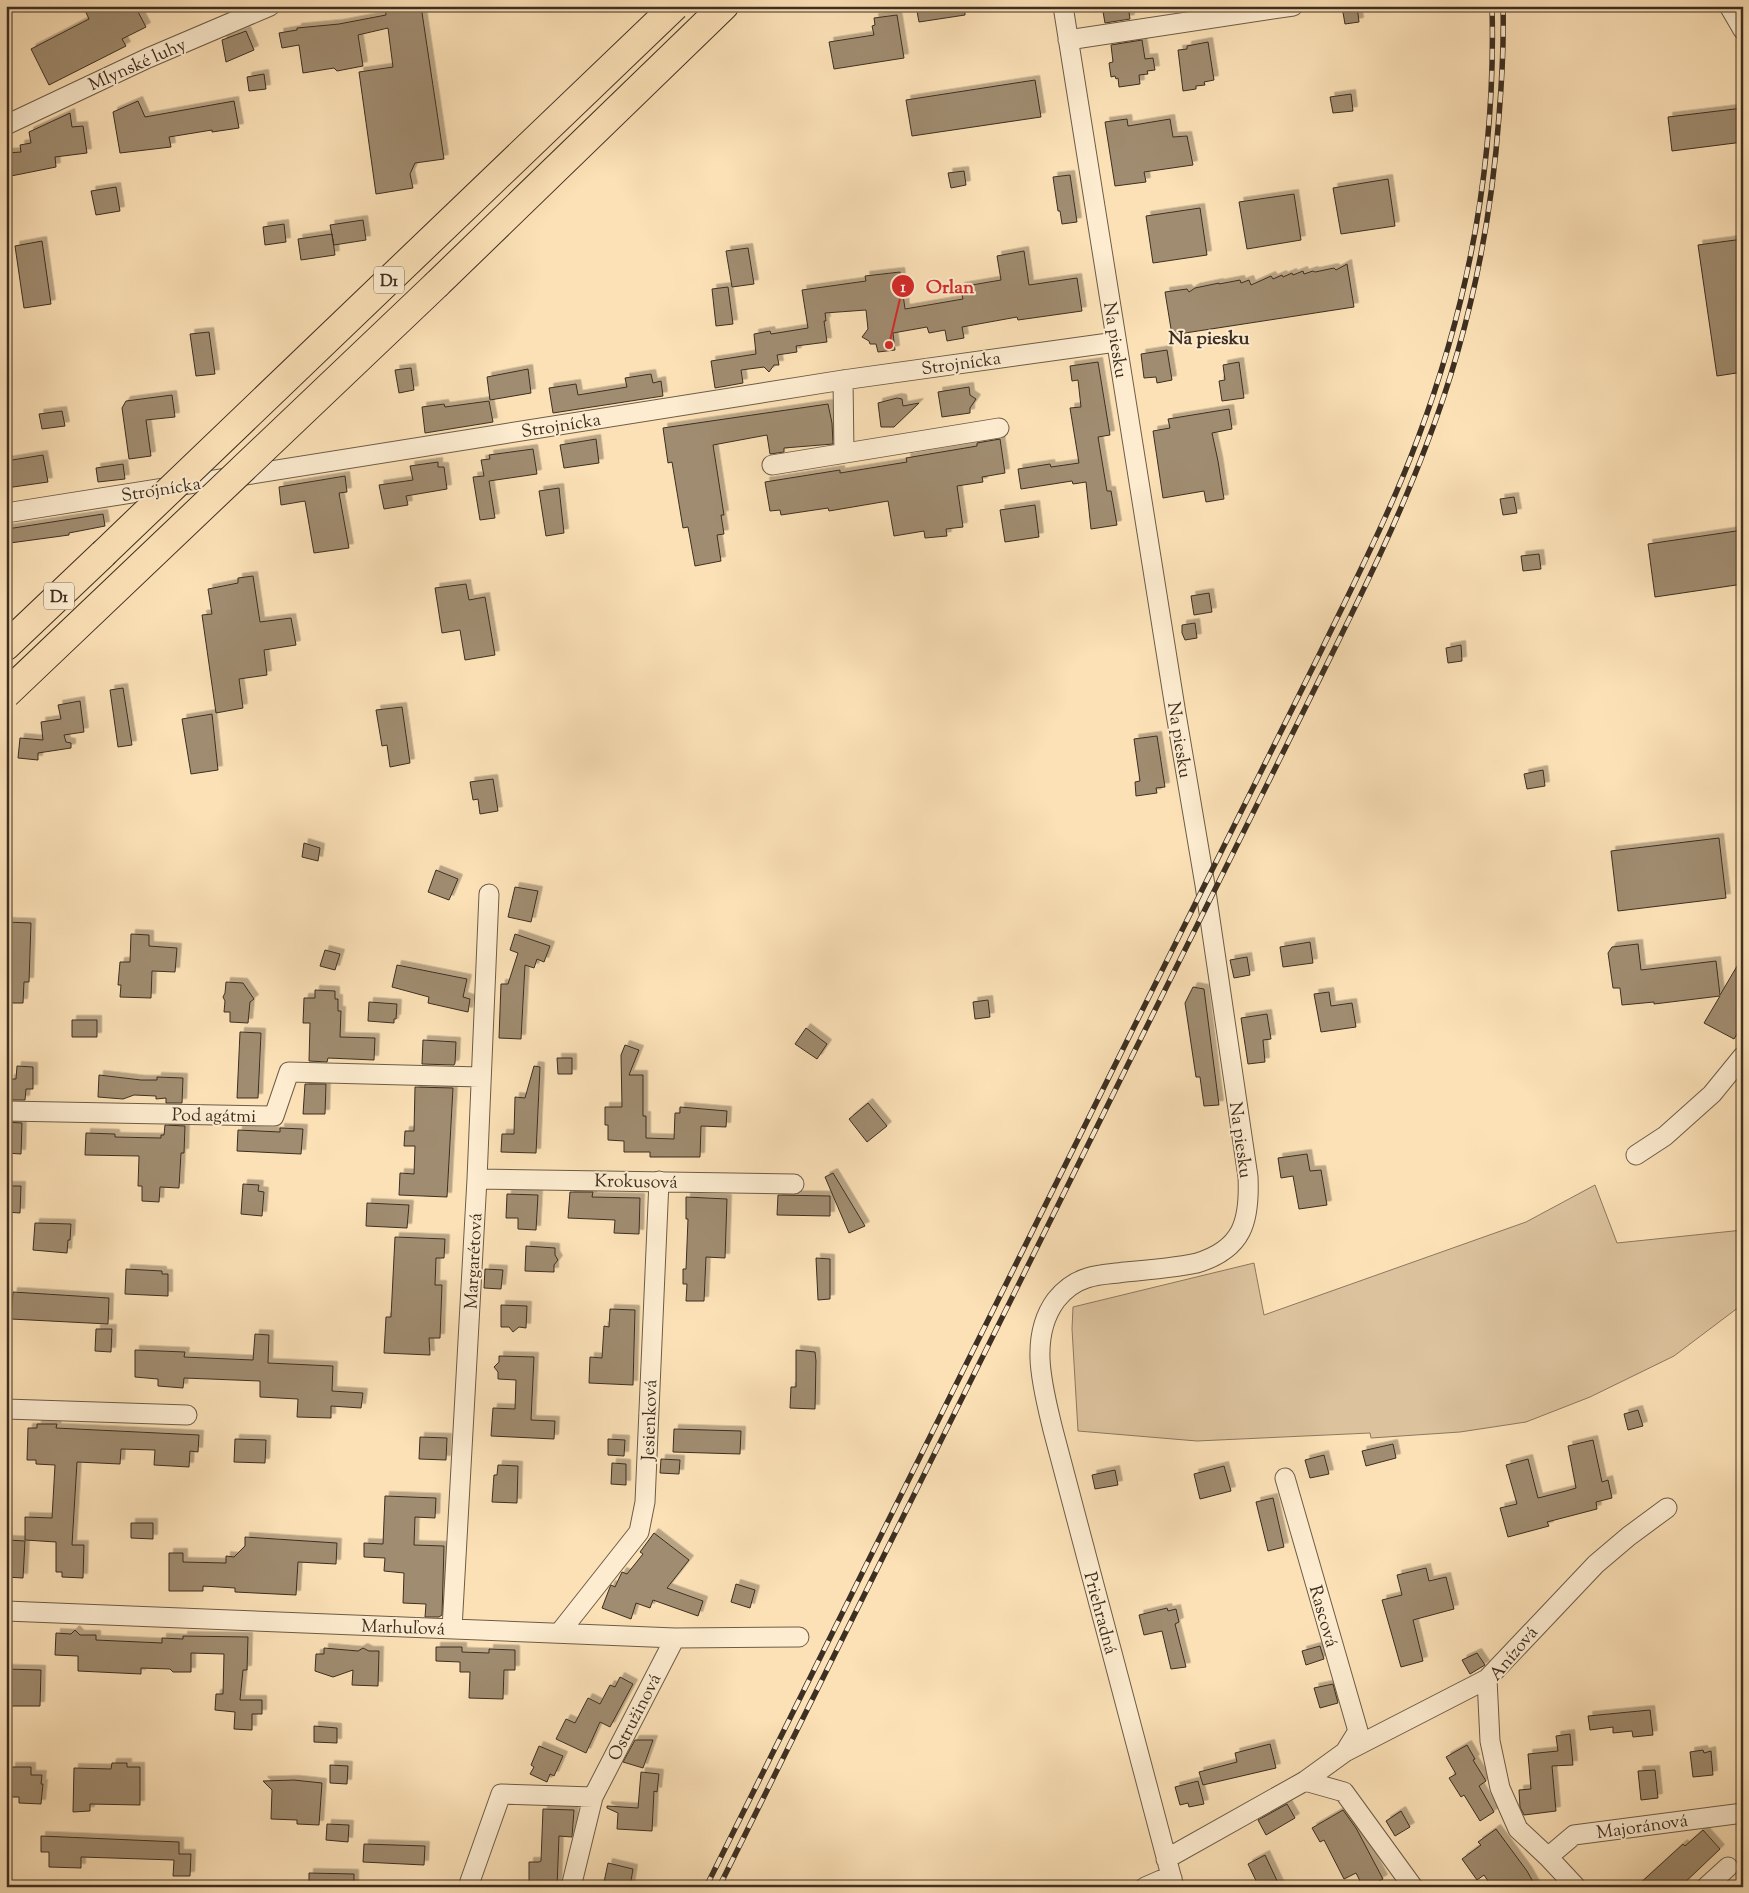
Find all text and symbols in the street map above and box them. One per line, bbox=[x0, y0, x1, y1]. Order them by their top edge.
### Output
street label: Mlynské luhy bbox=[85, 33, 191, 99]
road number: D1 bbox=[374, 266, 404, 294]
callout: Orlan bbox=[890, 269, 984, 303]
text: Orlan bbox=[926, 275, 975, 302]
text: 1 bbox=[900, 278, 906, 299]
street label: Na piesku bbox=[1095, 300, 1133, 380]
district label: Na piesku bbox=[1169, 326, 1250, 353]
street label: Strojnícka bbox=[920, 347, 1003, 383]
street label: Strojnícka bbox=[520, 408, 603, 446]
street label: Strojnícka bbox=[120, 472, 203, 510]
road number: D1 bbox=[44, 582, 74, 610]
street label: Na piesku bbox=[1159, 700, 1197, 780]
street label: Na piesku bbox=[1221, 1100, 1257, 1180]
street label: Pod agátmi bbox=[172, 1103, 256, 1131]
street label: Krokusová bbox=[594, 1169, 678, 1197]
street label: Margarétová bbox=[459, 1212, 491, 1310]
street label: Jesienková bbox=[637, 1379, 665, 1462]
street label: Priehradná bbox=[1076, 1569, 1123, 1658]
street label: Rascová bbox=[1301, 1582, 1343, 1651]
street label: Marhuľová bbox=[361, 1615, 445, 1643]
street label: Anízová bbox=[1484, 1621, 1545, 1687]
street label: Ostružinová bbox=[603, 1670, 669, 1766]
street label: Majoránová bbox=[1595, 1809, 1690, 1847]

